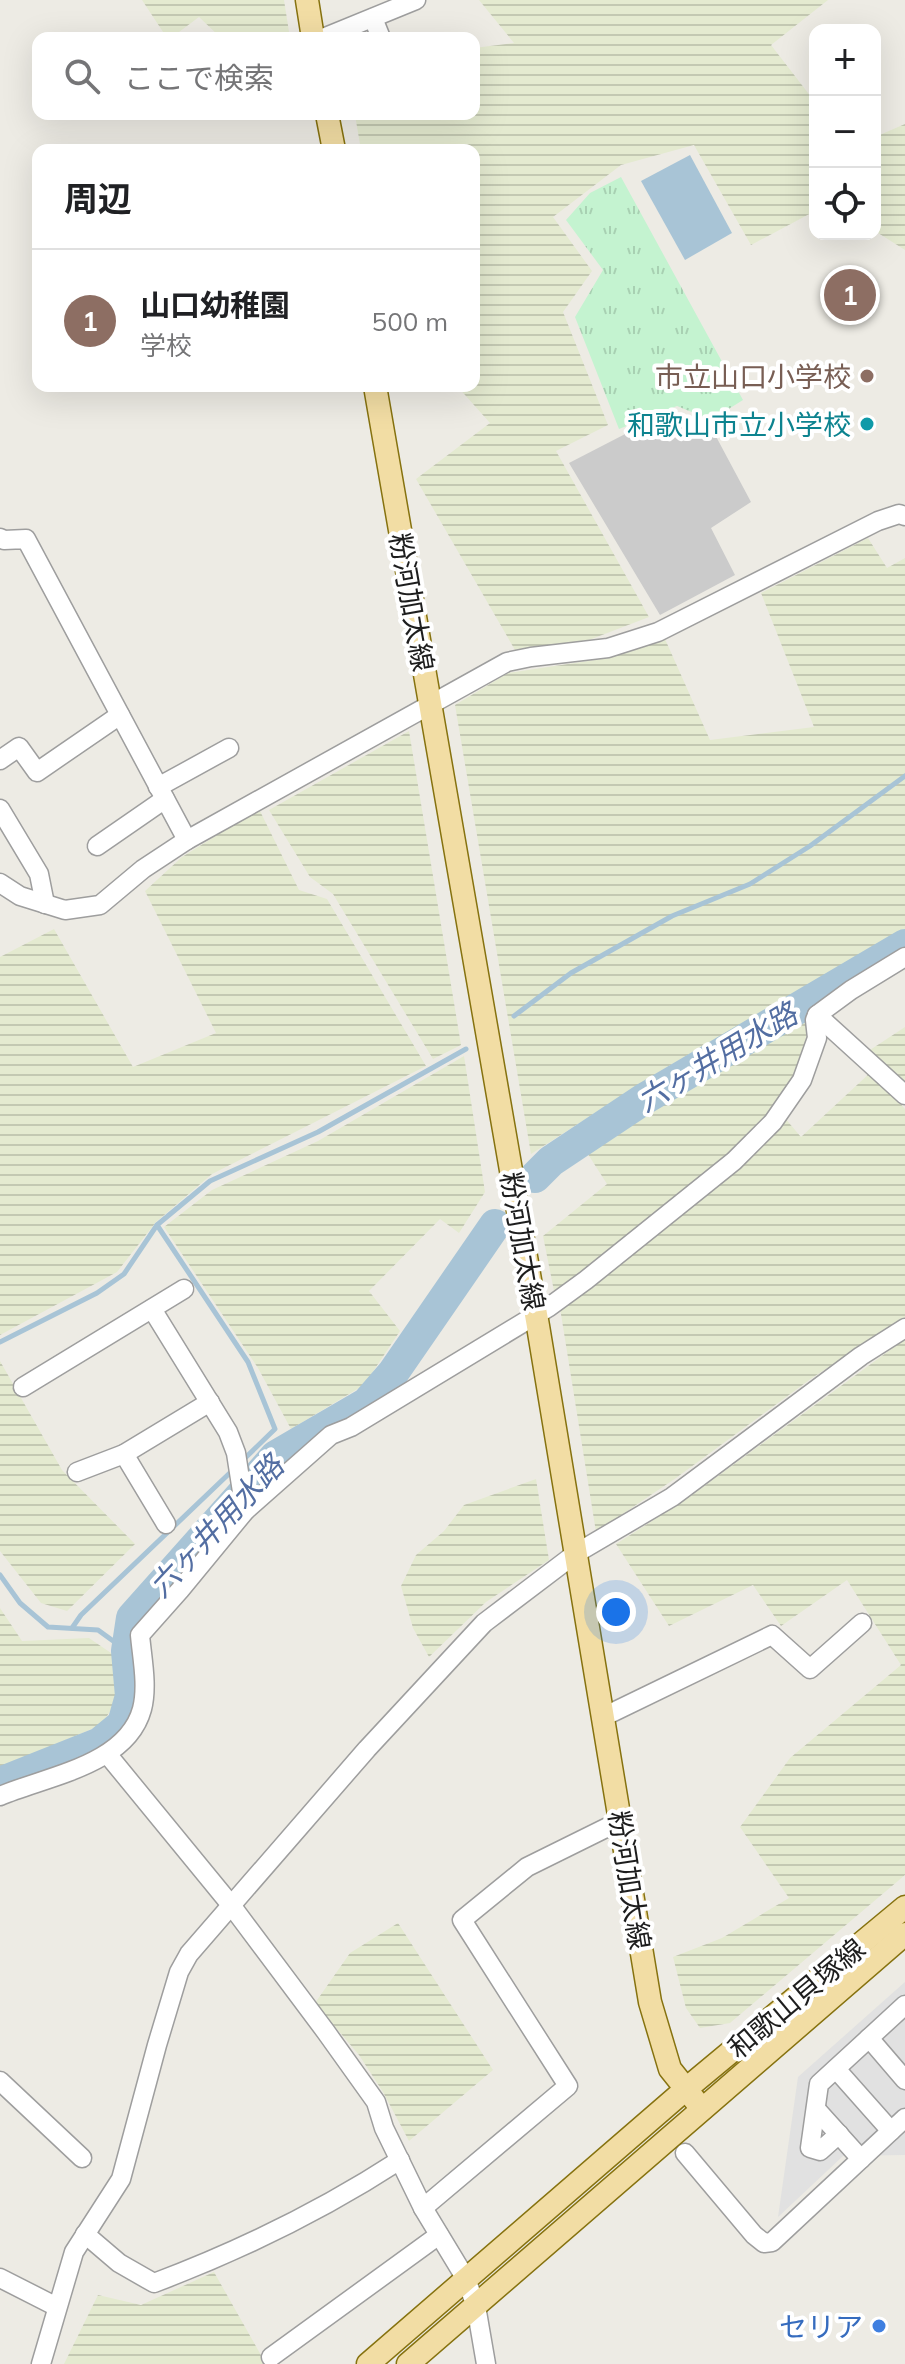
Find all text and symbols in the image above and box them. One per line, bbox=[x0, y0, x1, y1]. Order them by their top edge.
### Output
map controls bbox=[809, 24, 881, 240]
button: + bbox=[809, 24, 881, 96]
search box bbox=[32, 32, 480, 120]
icon: search bbox=[60, 54, 104, 98]
text: ここで検索 bbox=[124, 59, 274, 97]
button: − bbox=[809, 96, 881, 168]
button: locate bbox=[809, 168, 881, 240]
text: 周辺 bbox=[64, 177, 132, 220]
pin: 1 bbox=[824, 265, 876, 325]
text: 山口幼稚園 bbox=[140, 286, 290, 324]
text: 1 bbox=[82, 305, 98, 338]
text: 500 m bbox=[372, 305, 448, 338]
text: 学校 bbox=[140, 329, 192, 362]
place label: 市立山口小学校 bbox=[655, 359, 851, 394]
marker: 市立山口小学校 bbox=[858, 367, 876, 385]
place label: 和歌山市立小学校 bbox=[627, 407, 851, 442]
marker: 和歌山市立小学校 bbox=[858, 415, 876, 433]
street label: 粉河加太線 bbox=[383, 530, 441, 674]
water label: 六ヶ井用水路 bbox=[630, 993, 807, 1120]
street label: 粉河加太線 bbox=[494, 1169, 552, 1313]
water label: 六ヶ井用水路 bbox=[141, 1445, 293, 1605]
your location bbox=[596, 1592, 636, 1632]
street label: 粉河加太線 bbox=[602, 1808, 658, 1952]
street label: 和歌山貝塚線 bbox=[720, 1931, 872, 2065]
place label: セリア bbox=[779, 2309, 863, 2344]
marker: セリア bbox=[870, 2317, 888, 2335]

